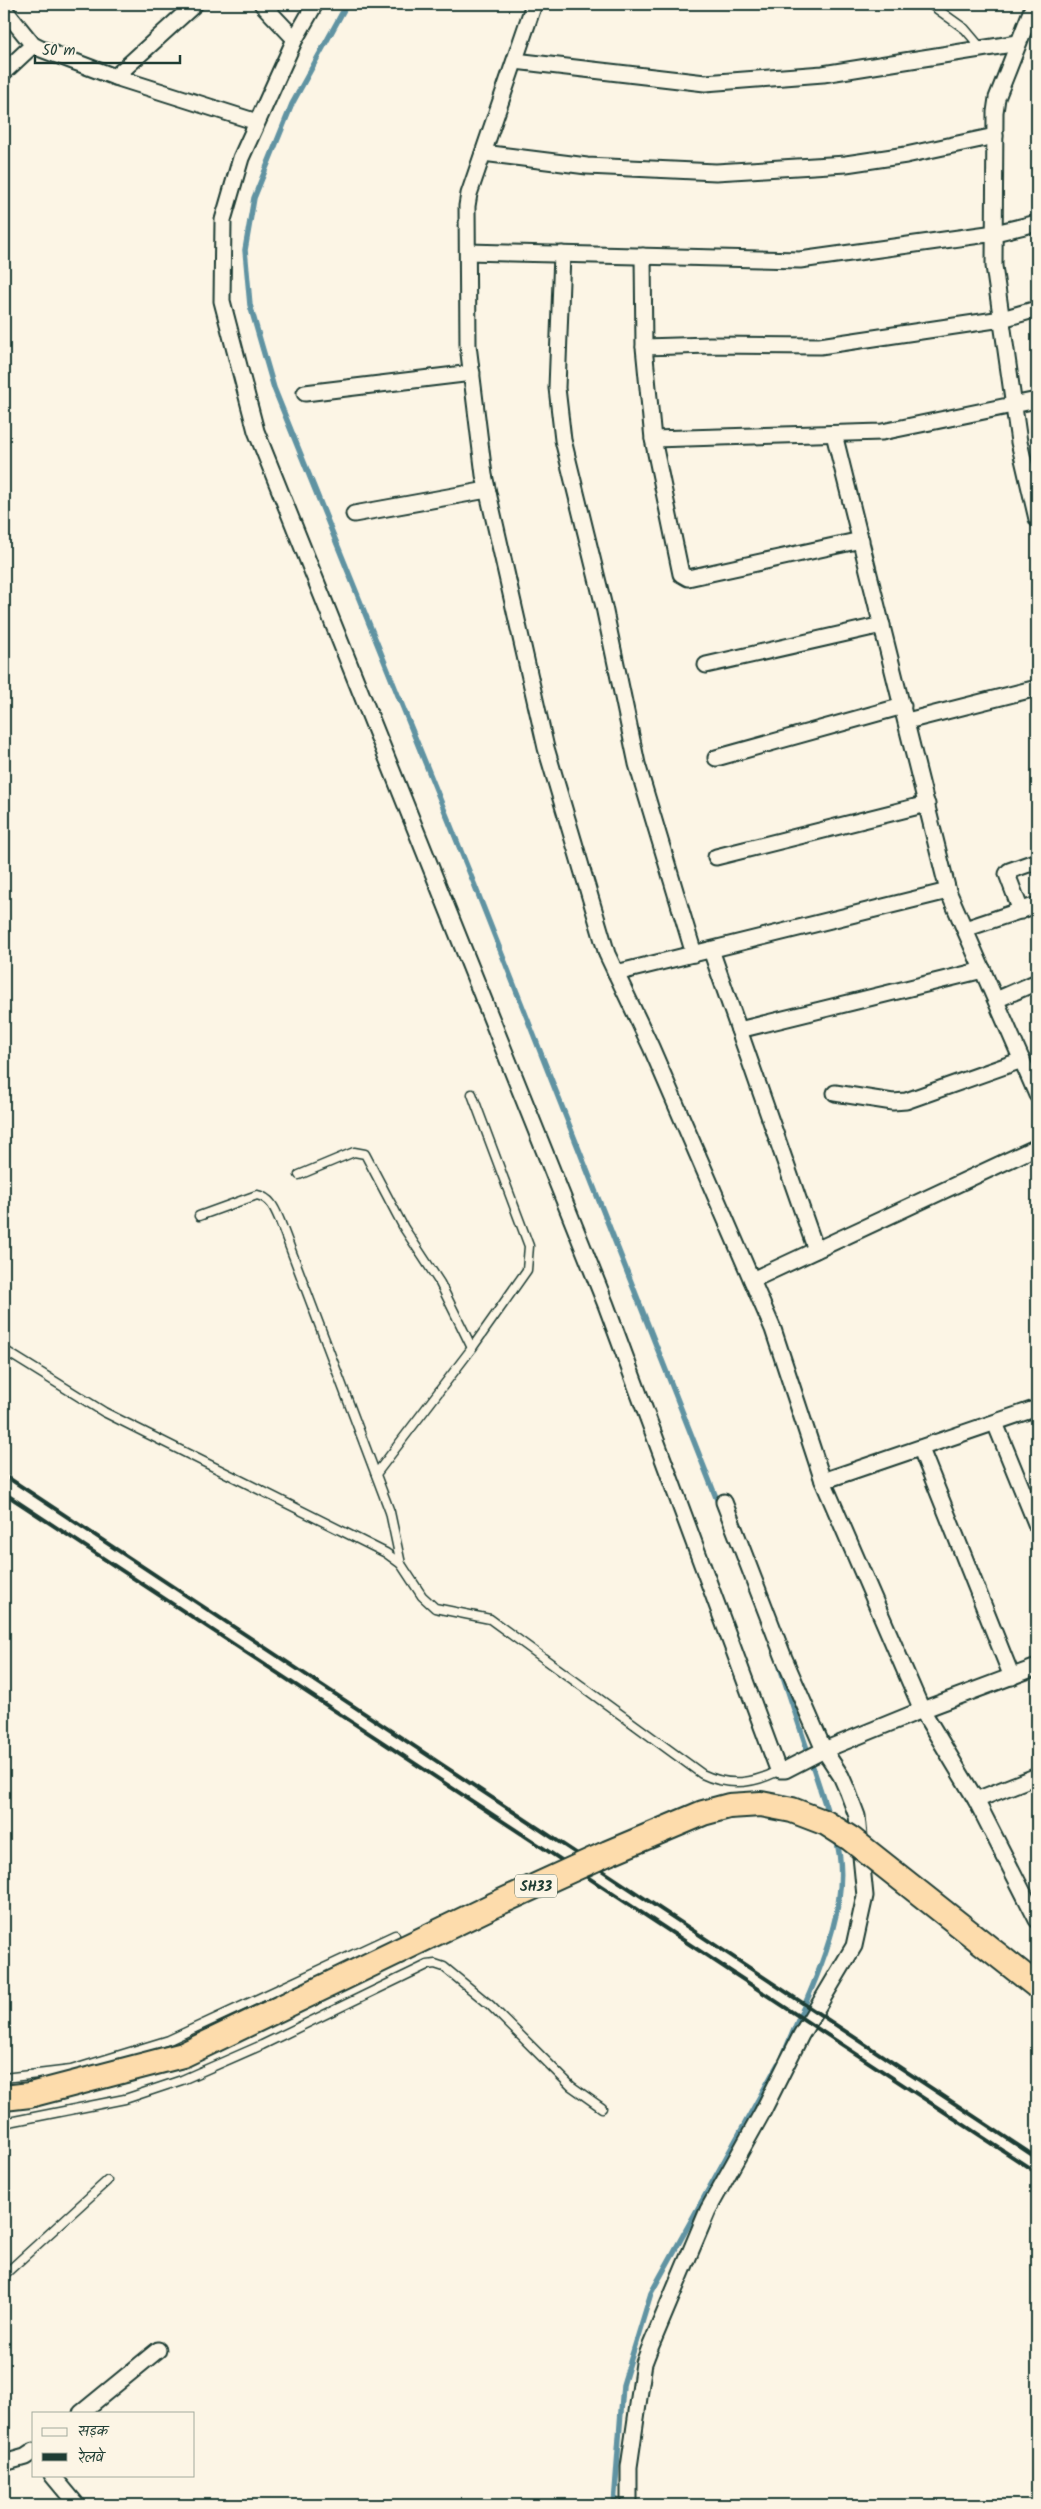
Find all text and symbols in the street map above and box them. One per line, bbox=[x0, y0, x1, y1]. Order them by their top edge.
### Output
scale bar bbox=[35, 32, 180, 64]
text: 50 m bbox=[42, 39, 76, 63]
road number: SH33 bbox=[515, 1874, 557, 1898]
legend bbox=[32, 2412, 195, 2476]
text: सड़क bbox=[78, 2420, 110, 2444]
text: रेलवे bbox=[78, 2446, 106, 2470]

